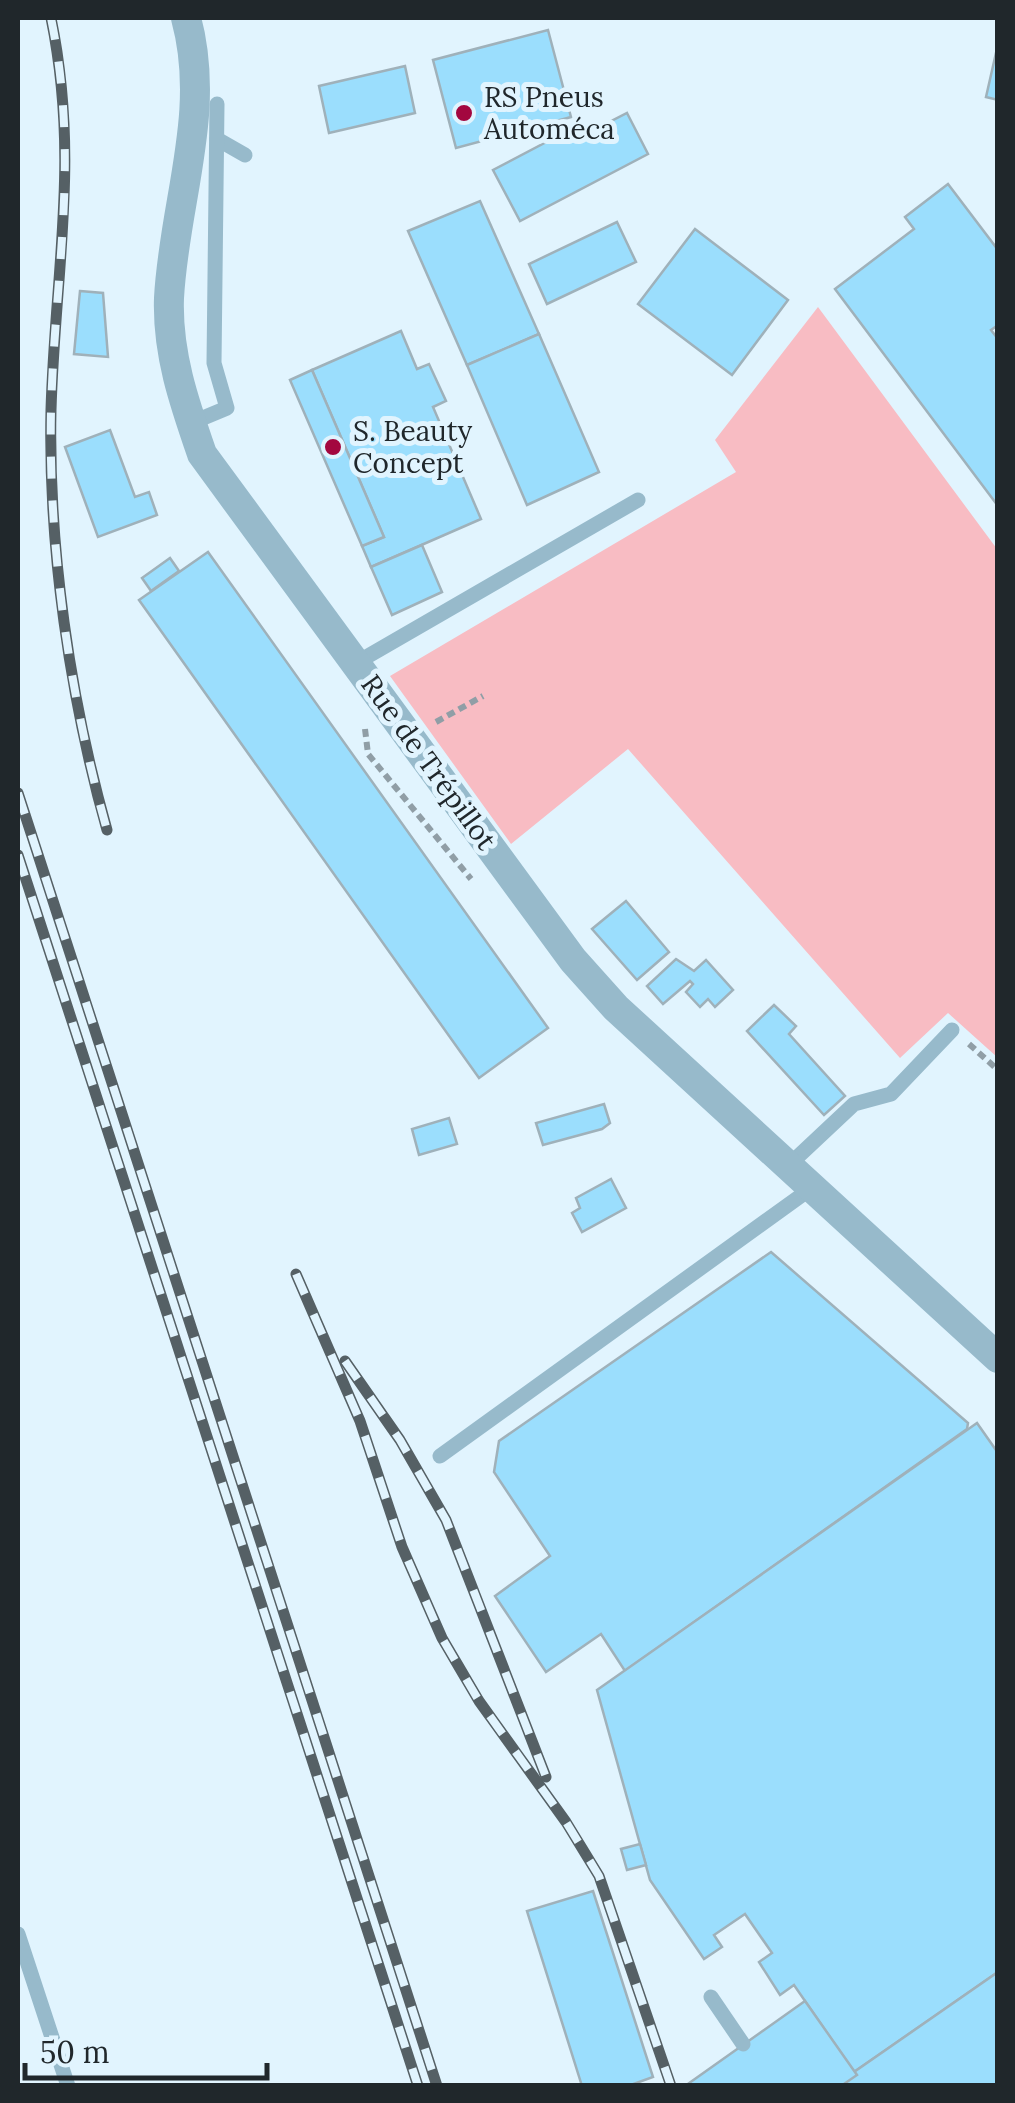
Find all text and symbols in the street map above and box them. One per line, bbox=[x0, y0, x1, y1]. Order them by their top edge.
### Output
place label: RS Pneus Automéca bbox=[483, 79, 615, 147]
marker: RS Pneus Automéca bbox=[453, 102, 475, 124]
place label: S. Beauty Concept bbox=[353, 413, 473, 481]
marker: S. Beauty Concept bbox=[322, 436, 344, 458]
street label: Rue de Trépillot bbox=[353, 667, 505, 857]
scale bar bbox=[25, 2018, 268, 2080]
text: 50 m bbox=[40, 2033, 110, 2071]

